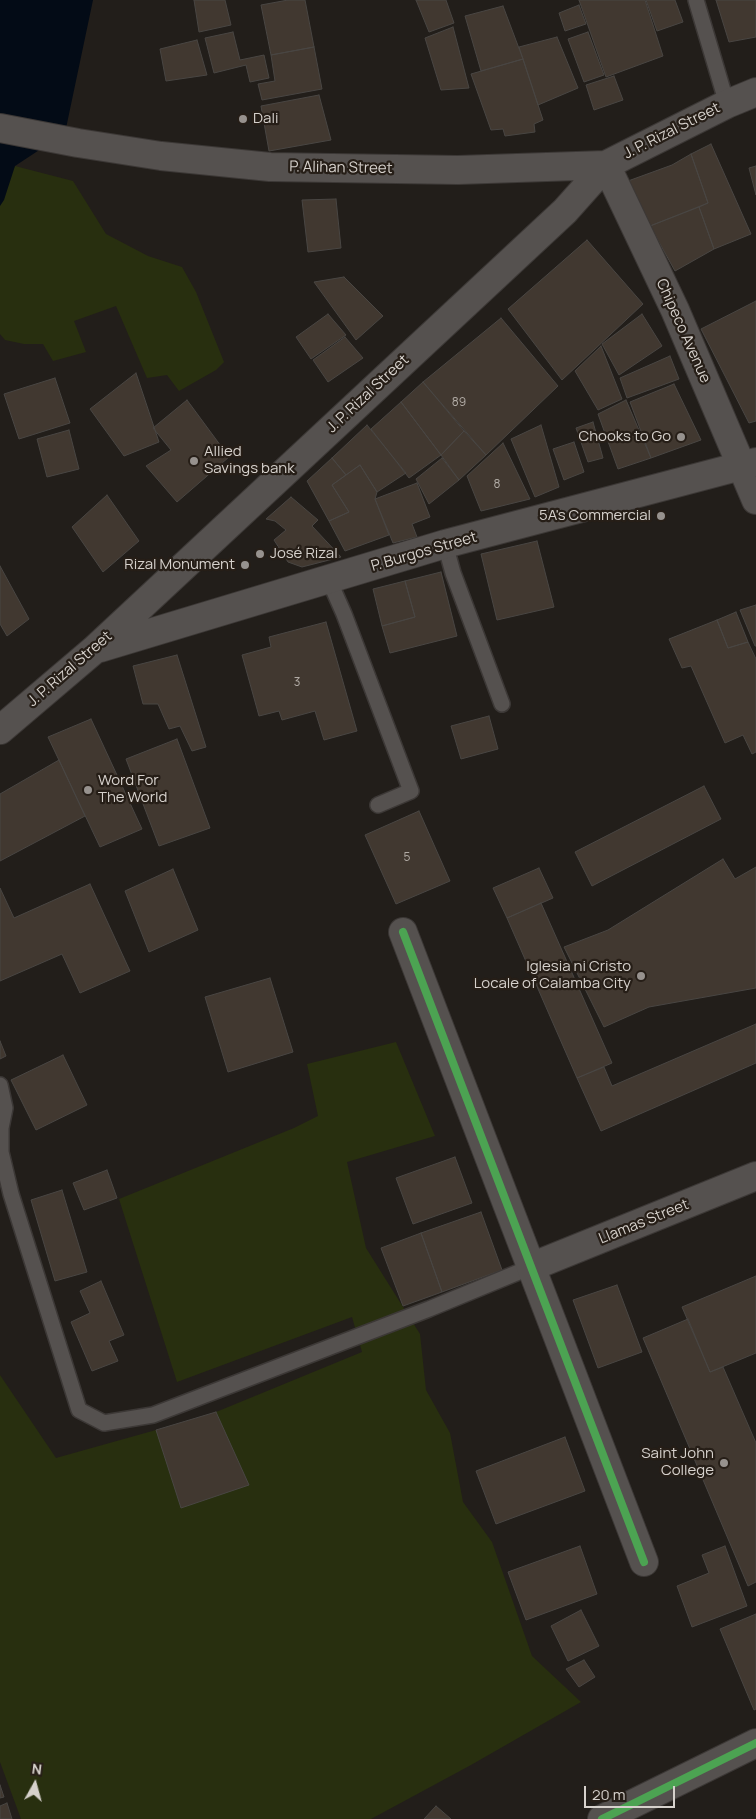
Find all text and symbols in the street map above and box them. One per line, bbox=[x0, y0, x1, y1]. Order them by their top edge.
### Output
street label: J. P. Rizal Street bbox=[621, 99, 723, 163]
place label: Dali bbox=[253, 110, 278, 128]
marker: Dali bbox=[237, 113, 249, 125]
street label: P. Alihan Street bbox=[289, 158, 393, 178]
street label: Chipeco Avenue bbox=[652, 276, 714, 386]
street label: J. P. Rizal Street bbox=[323, 351, 413, 437]
house number: 89 bbox=[452, 396, 466, 410]
place label: Chooks to Go bbox=[578, 428, 671, 446]
marker: Chooks to Go bbox=[675, 431, 687, 443]
place label: Allied Savings bank bbox=[204, 443, 295, 478]
marker: Allied Savings bank bbox=[188, 455, 200, 467]
house number: 8 bbox=[494, 478, 500, 492]
place label: 5A's Commercial bbox=[539, 507, 651, 525]
marker: 5A's Commercial bbox=[655, 510, 667, 522]
street label: P. Burgos Street bbox=[369, 528, 479, 576]
place label: José Rizal bbox=[270, 545, 338, 563]
marker: José Rizal bbox=[254, 548, 266, 560]
place label: Rizal Monument bbox=[124, 556, 235, 574]
marker: Rizal Monument bbox=[239, 559, 251, 571]
street label: J. P. Rizal Street bbox=[24, 627, 116, 711]
house number: 3 bbox=[294, 676, 300, 690]
place label: Word For The World bbox=[98, 772, 167, 807]
marker: Word For The World bbox=[82, 784, 94, 796]
house number: 5 bbox=[404, 851, 410, 865]
place label: Iglesia ni Cristo Locale of Calamba City bbox=[474, 958, 631, 993]
marker: Iglesia ni Cristo Locale of Calamba City bbox=[635, 970, 647, 982]
street label: Llamas Street bbox=[596, 1196, 692, 1248]
place label: Saint John College bbox=[641, 1445, 714, 1480]
marker: Saint John College bbox=[718, 1457, 730, 1469]
north arrow bbox=[10, 1759, 60, 1809]
text: N bbox=[31, 1759, 43, 1779]
scale bar bbox=[586, 1776, 677, 1808]
text: 20 m bbox=[592, 1784, 625, 1805]

